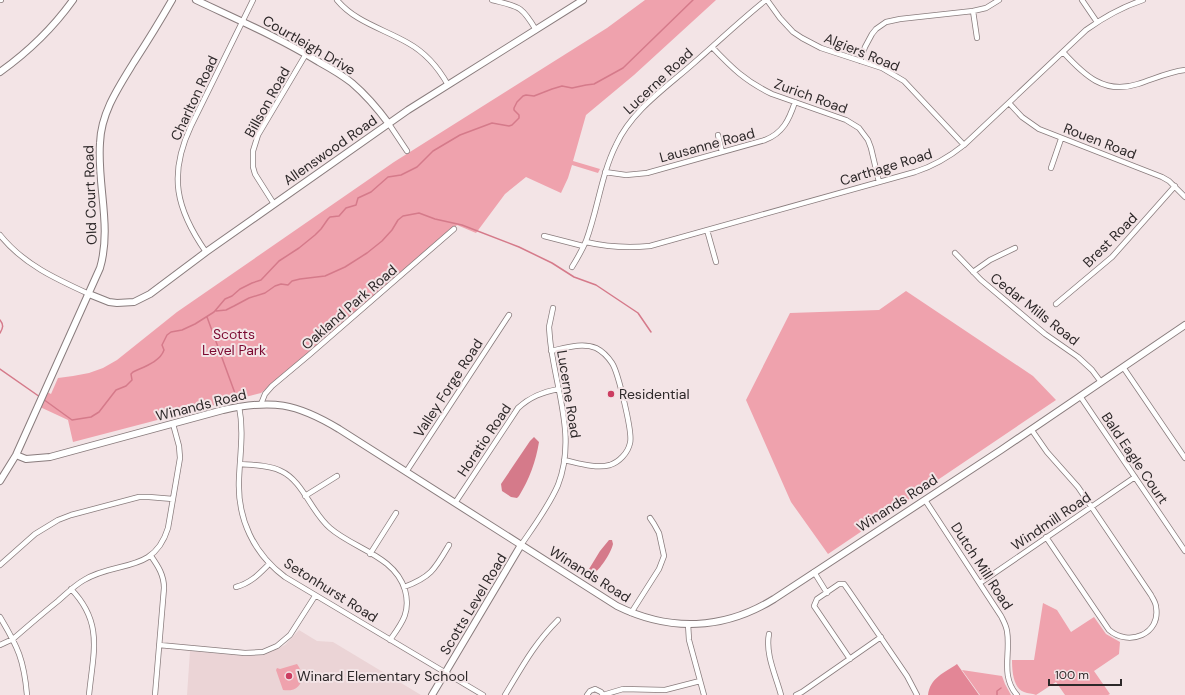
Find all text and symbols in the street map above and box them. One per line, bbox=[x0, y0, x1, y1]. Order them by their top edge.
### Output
street label: Courtleigh Drive bbox=[259, 11, 359, 79]
street label: Algiers Road bbox=[822, 29, 902, 75]
street label: Lucerne Road bbox=[619, 44, 697, 118]
street label: Charlton Road bbox=[166, 53, 222, 143]
street label: Billson Road bbox=[240, 64, 294, 140]
street label: Zurich Road bbox=[772, 74, 850, 118]
street label: Allenswood Road bbox=[280, 111, 380, 189]
street label: Rouen Road bbox=[1061, 119, 1139, 163]
street label: Lausanne Road bbox=[657, 124, 757, 166]
street label: Carthage Road bbox=[838, 144, 934, 190]
street label: Old Court Road bbox=[79, 145, 101, 245]
street label: Brest Road bbox=[1079, 209, 1141, 271]
street label: Oakland Park Road bbox=[298, 261, 400, 353]
street label: Cedar Mills Road bbox=[987, 269, 1083, 349]
park label: Scotts Level Park bbox=[202, 325, 266, 359]
street label: Valley Forge Road bbox=[409, 335, 487, 441]
street label: Lucerne Road bbox=[553, 349, 585, 439]
street label: Winands Road bbox=[154, 385, 248, 425]
place label: Residential bbox=[619, 385, 690, 403]
marker: Residential bbox=[606, 389, 616, 399]
street label: Horatio Road bbox=[453, 400, 515, 480]
street label: Bald Eagle Court bbox=[1098, 409, 1172, 507]
street label: Winands Road bbox=[853, 470, 941, 536]
street label: Windmill Road bbox=[1008, 488, 1094, 554]
street label: Dutch Mill Road bbox=[947, 519, 1017, 613]
street label: Winands Road bbox=[546, 542, 634, 606]
street label: Scotts Level Road bbox=[436, 550, 510, 658]
street label: Setonhurst Road bbox=[281, 554, 381, 626]
scale bar bbox=[1049, 661, 1121, 687]
place label: Winard Elementary School bbox=[297, 667, 468, 685]
text: 100 m bbox=[1055, 667, 1089, 683]
marker: Winard Elementary School bbox=[284, 671, 294, 681]

